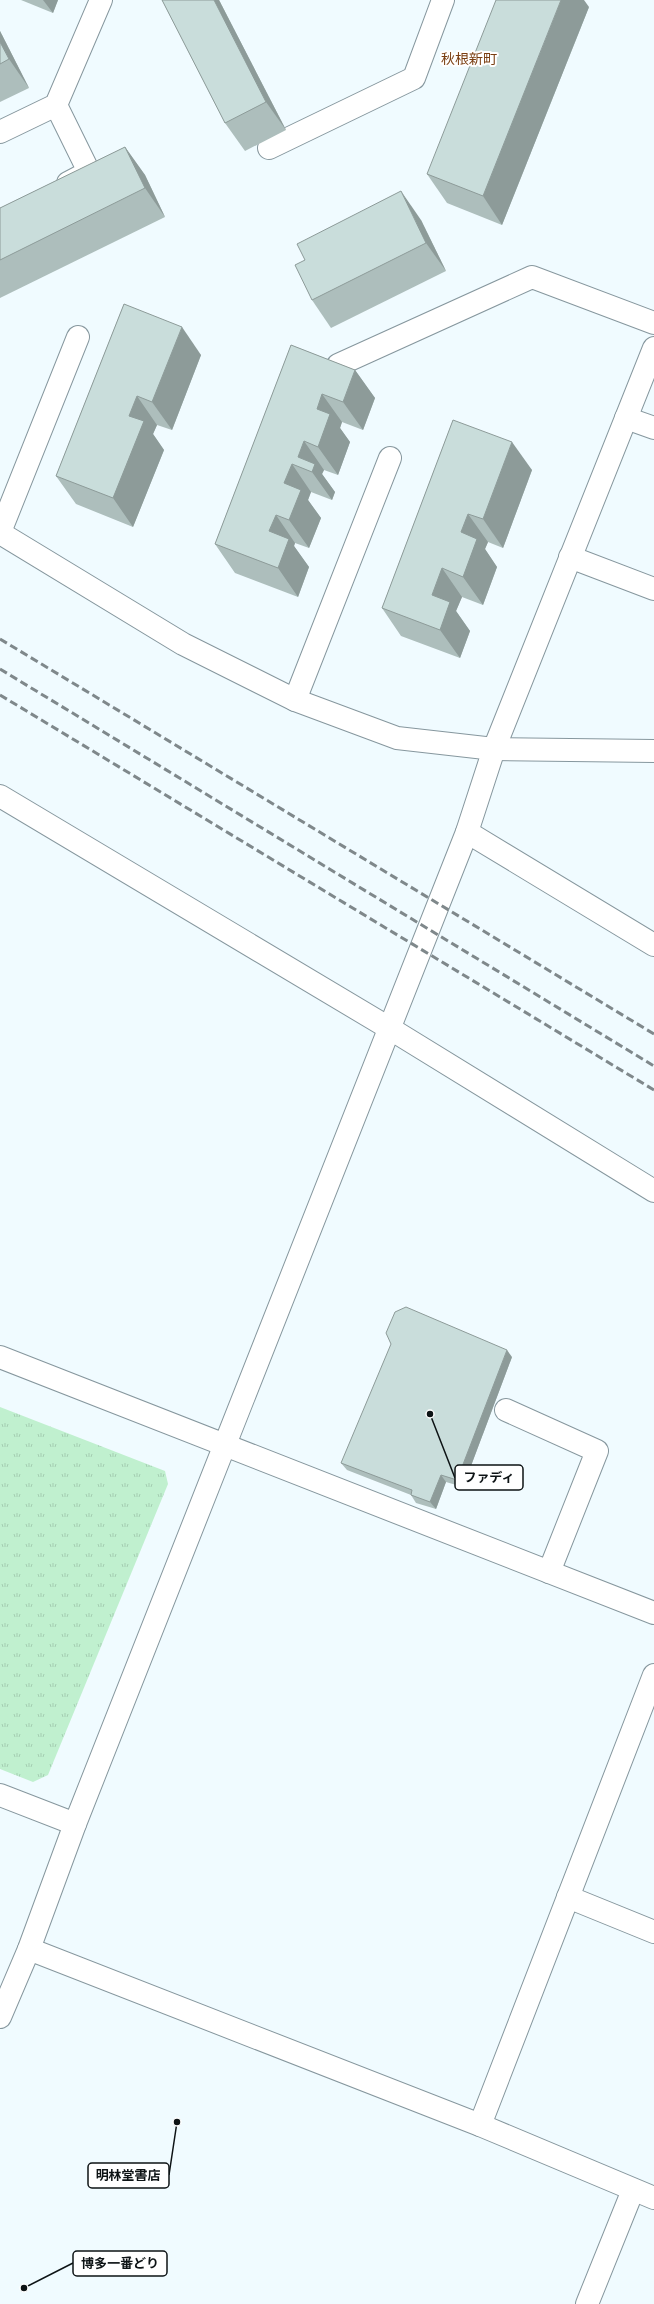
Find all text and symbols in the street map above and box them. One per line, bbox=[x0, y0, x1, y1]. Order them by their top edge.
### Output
district label: 秋根新町 bbox=[441, 51, 497, 67]
callout: ファディ bbox=[455, 1465, 523, 1490]
text: ファディ bbox=[463, 1470, 515, 1485]
callout: 明林堂書店 bbox=[88, 2163, 169, 2188]
text: 明林堂書店 bbox=[95, 2168, 161, 2183]
callout: 博多一番どり bbox=[73, 2251, 167, 2276]
text: 博多一番どり bbox=[81, 2256, 159, 2271]

